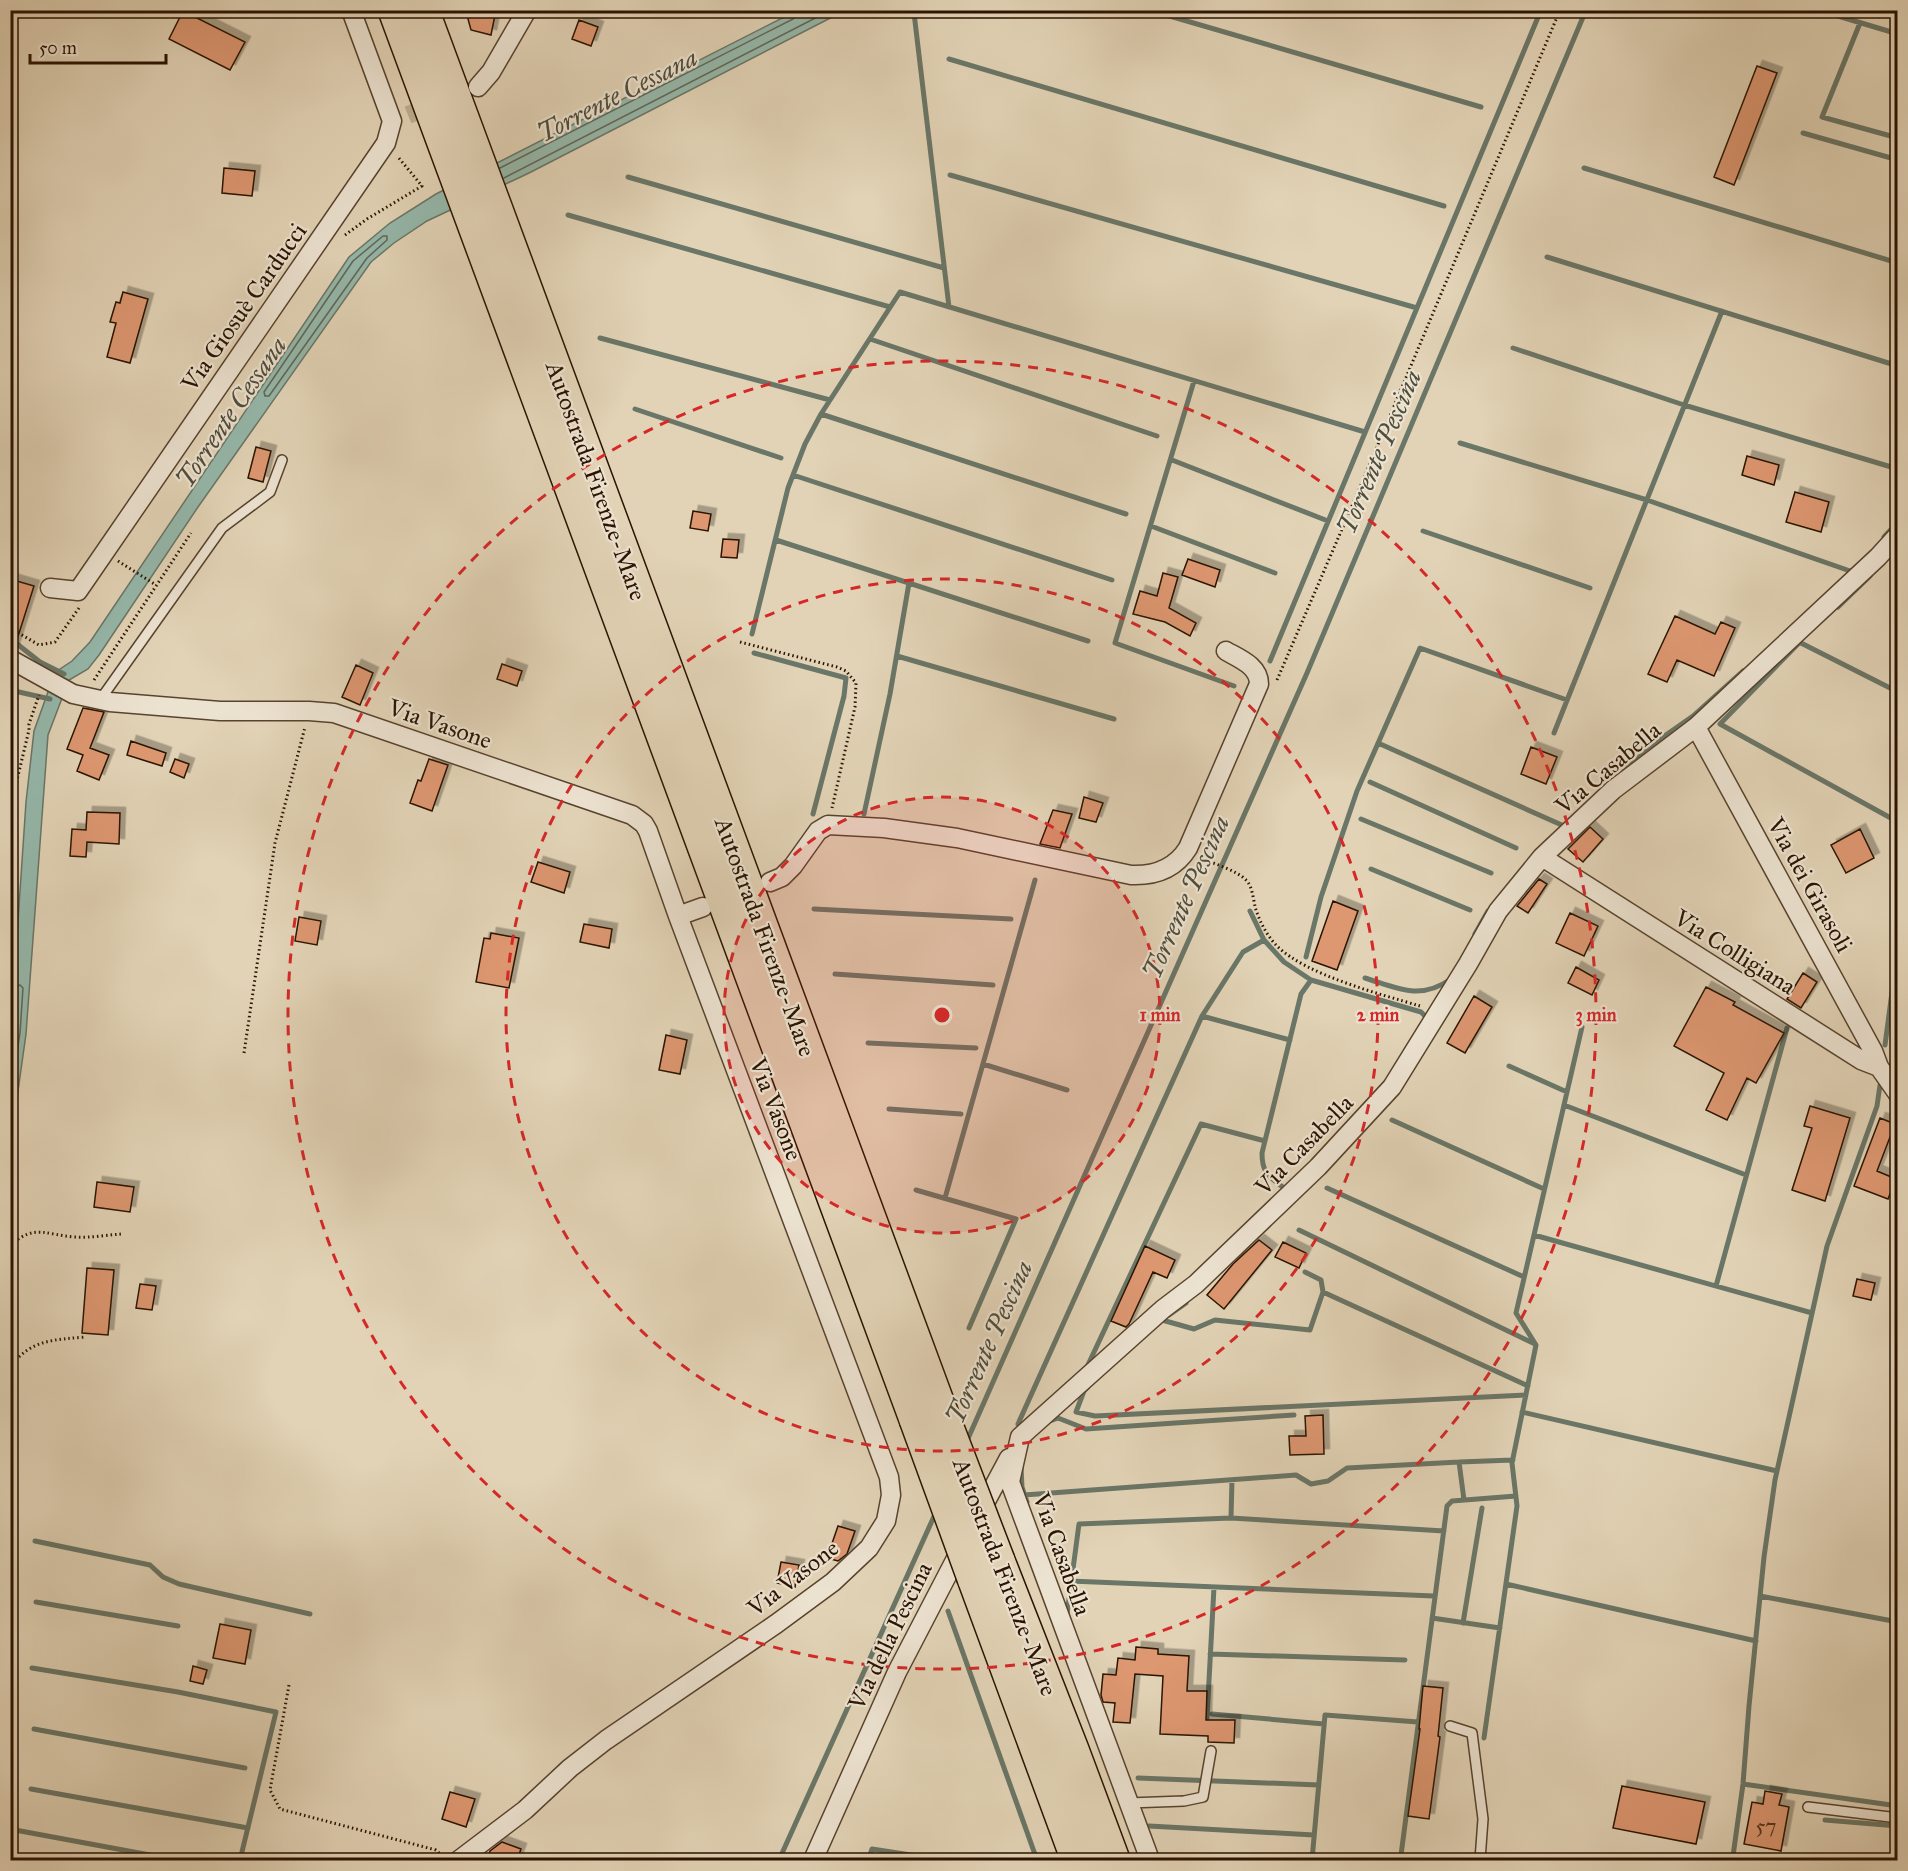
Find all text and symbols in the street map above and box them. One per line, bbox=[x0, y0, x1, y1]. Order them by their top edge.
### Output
scale bar bbox=[30, 27, 166, 65]
text: 50 m bbox=[39, 37, 77, 59]
water label: Torrente Cessana bbox=[532, 41, 702, 149]
street label: Via Giosuè Carducci bbox=[174, 217, 313, 398]
water label: Torrente Cessana bbox=[169, 330, 293, 494]
street label: Autostrada Firenze-Mare bbox=[538, 357, 653, 605]
water label: Torrente Pescina bbox=[1330, 365, 1428, 539]
street label: Via Vasone bbox=[383, 692, 496, 756]
street label: Via Casabella bbox=[1548, 715, 1668, 822]
water label: Torrente Pescina bbox=[1136, 810, 1236, 984]
street label: Via dei Girasoli bbox=[1760, 811, 1860, 958]
street label: Autostrada Firenze-Mare bbox=[707, 813, 822, 1061]
street label: Via Colligiana bbox=[1668, 902, 1802, 1002]
text: 1 min bbox=[1140, 1004, 1181, 1026]
text: 2 min bbox=[1357, 1004, 1400, 1026]
text: 3 min bbox=[1576, 1004, 1617, 1027]
centre of rings bbox=[932, 1005, 952, 1025]
street label: Via Vasone bbox=[742, 1052, 809, 1165]
street label: Via Casabella bbox=[1248, 1088, 1360, 1202]
water label: Torrente Pescina bbox=[939, 1255, 1039, 1429]
street label: Autostrada Firenze-Mare bbox=[945, 1453, 1064, 1700]
street label: Via Casabella bbox=[1026, 1487, 1098, 1620]
street label: Via Vasone bbox=[741, 1533, 845, 1624]
street label: Via della Pescina bbox=[841, 1556, 939, 1716]
house number: 57 bbox=[1756, 1813, 1776, 1839]

